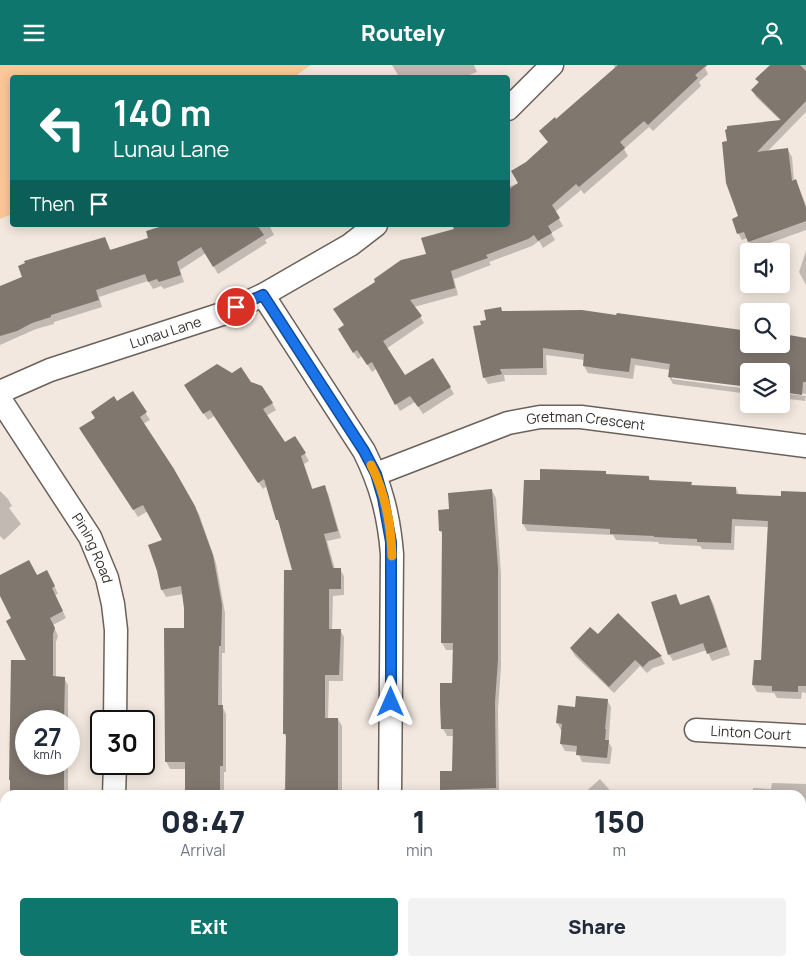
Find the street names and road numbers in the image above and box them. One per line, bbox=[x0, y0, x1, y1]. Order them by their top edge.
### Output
street label: Lunau Lane bbox=[127, 311, 203, 352]
street label: Gretman Crescent bbox=[525, 407, 647, 434]
street label: Pining Road bbox=[68, 509, 118, 585]
street label: Linton Court bbox=[710, 721, 792, 744]

